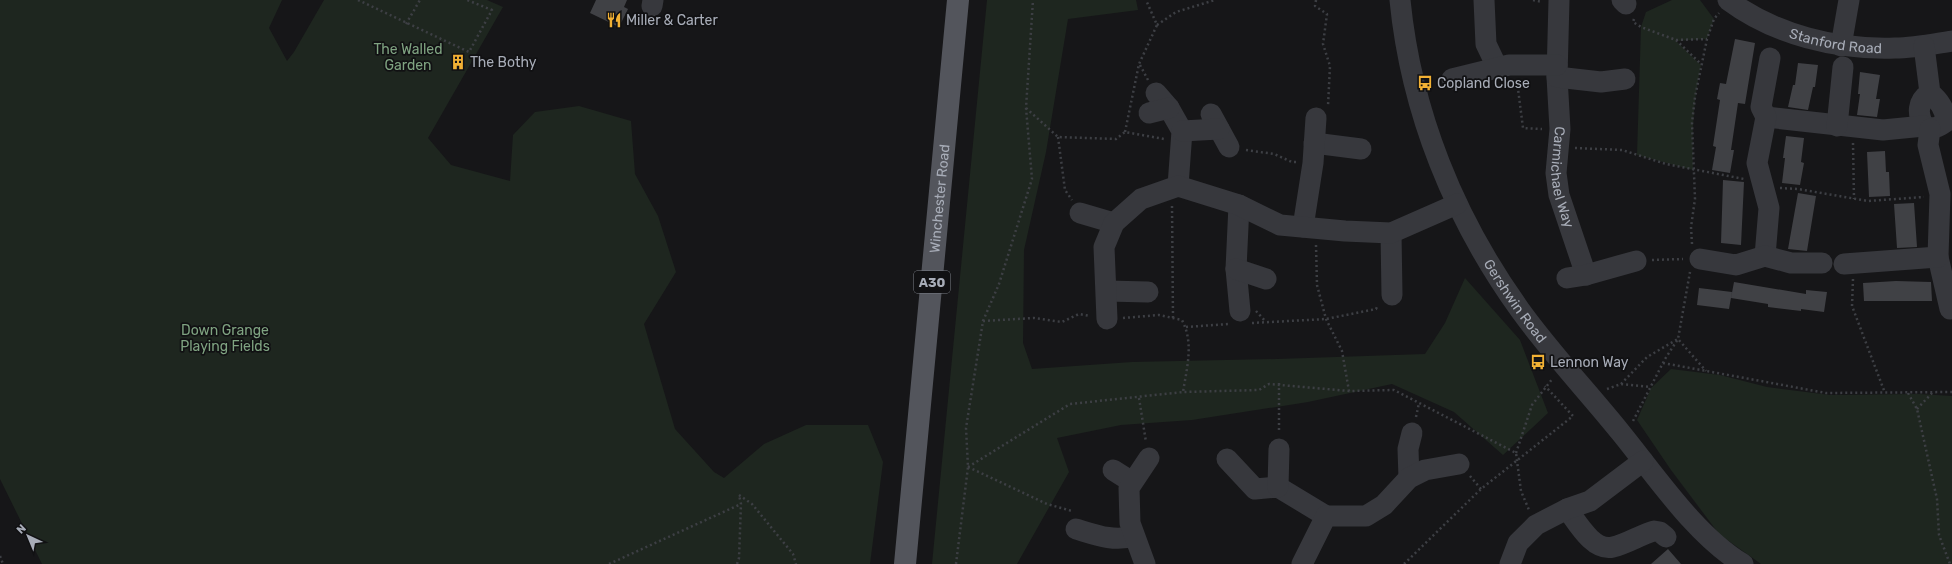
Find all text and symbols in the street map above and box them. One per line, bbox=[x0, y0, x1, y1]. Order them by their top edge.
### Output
restaurant icon: Miller & Carter bbox=[605, 11, 623, 29]
place label: Miller & Carter bbox=[626, 12, 718, 29]
street label: Stanford Road bbox=[1787, 25, 1882, 57]
park label: The Walled Garden bbox=[374, 41, 443, 74]
building icon: The Bothy bbox=[449, 53, 467, 71]
place label: The Bothy bbox=[470, 54, 537, 71]
bus stop icon: Copland Close bbox=[1416, 74, 1434, 92]
place label: Copland Close bbox=[1437, 75, 1530, 92]
street label: Carmichael Way bbox=[1547, 126, 1578, 230]
street label: Winchester Road bbox=[926, 143, 953, 254]
street label: Gershwin Road bbox=[1480, 256, 1550, 346]
road number: A30 bbox=[914, 271, 950, 293]
park label: Down Grange Playing Fields bbox=[180, 322, 270, 355]
bus stop icon: Lennon Way bbox=[1529, 353, 1547, 371]
place label: Lennon Way bbox=[1550, 354, 1629, 371]
north arrow bbox=[8, 516, 48, 556]
text: N bbox=[14, 522, 29, 537]

